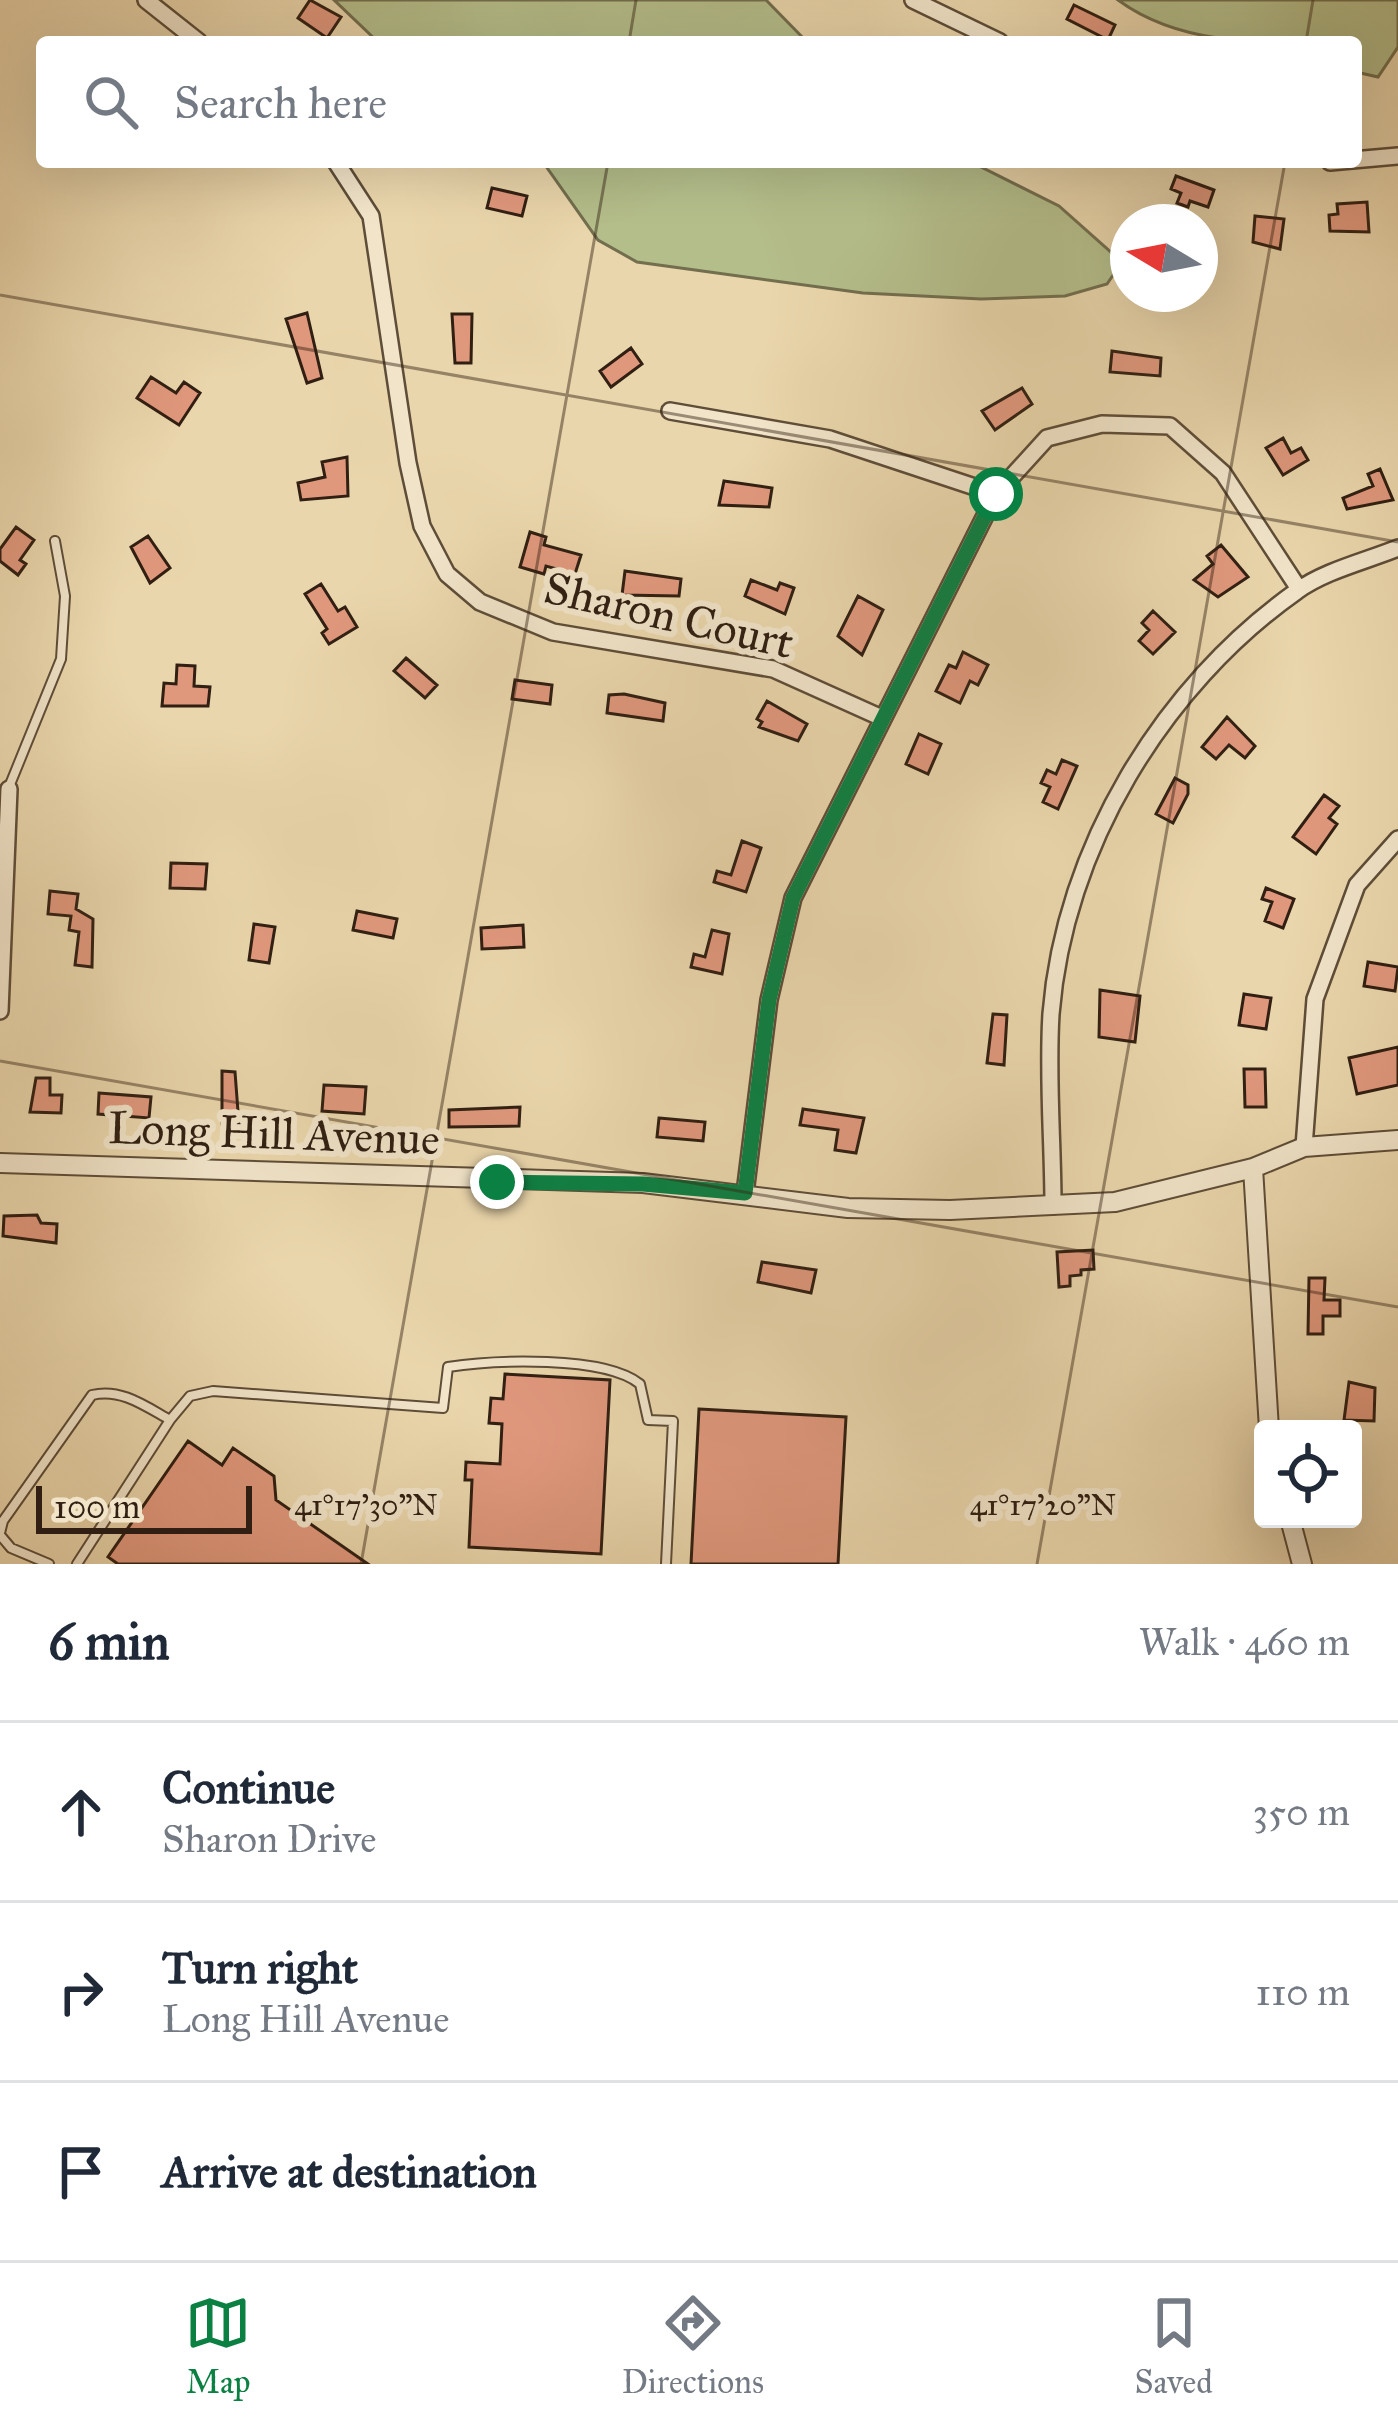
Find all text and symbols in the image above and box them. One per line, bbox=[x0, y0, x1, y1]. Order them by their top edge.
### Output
search box bbox=[36, 36, 1362, 168]
icon: search bbox=[78, 69, 144, 135]
text: Search here bbox=[174, 75, 387, 130]
north arrow bbox=[1110, 204, 1218, 312]
route start bbox=[969, 467, 1023, 521]
street label: Sharon Court bbox=[539, 560, 799, 670]
street label: Long Hill Avenue bbox=[107, 1100, 441, 1166]
route end bbox=[470, 1155, 524, 1209]
map controls bbox=[1254, 1420, 1362, 1528]
button: locate bbox=[1254, 1420, 1362, 1528]
scale bar bbox=[36, 1480, 252, 1533]
text: 100 m bbox=[54, 1487, 140, 1527]
text: 41°17'30"N bbox=[294, 1487, 438, 1523]
text: 41°17'20"N bbox=[970, 1487, 1116, 1523]
text: 6 min bbox=[48, 1611, 170, 1673]
text: Walk · 460 m bbox=[1139, 1618, 1350, 1666]
text: Continue bbox=[162, 1760, 335, 1815]
icon: ahead bbox=[48, 1779, 114, 1845]
text: 350 m bbox=[1252, 1788, 1350, 1836]
text: Sharon Drive bbox=[162, 1815, 377, 1863]
text: Turn right bbox=[162, 1940, 358, 1995]
icon: right bbox=[48, 1959, 114, 2025]
text: 110 m bbox=[1255, 1968, 1350, 2016]
text: Long Hill Avenue bbox=[162, 1995, 450, 2043]
icon: arrive bbox=[48, 2139, 114, 2205]
text: Arrive at destination bbox=[162, 2144, 537, 2199]
tab: Map bbox=[185, 2290, 251, 2402]
tab: Directions bbox=[622, 2290, 764, 2402]
tab: Saved bbox=[1134, 2290, 1213, 2402]

